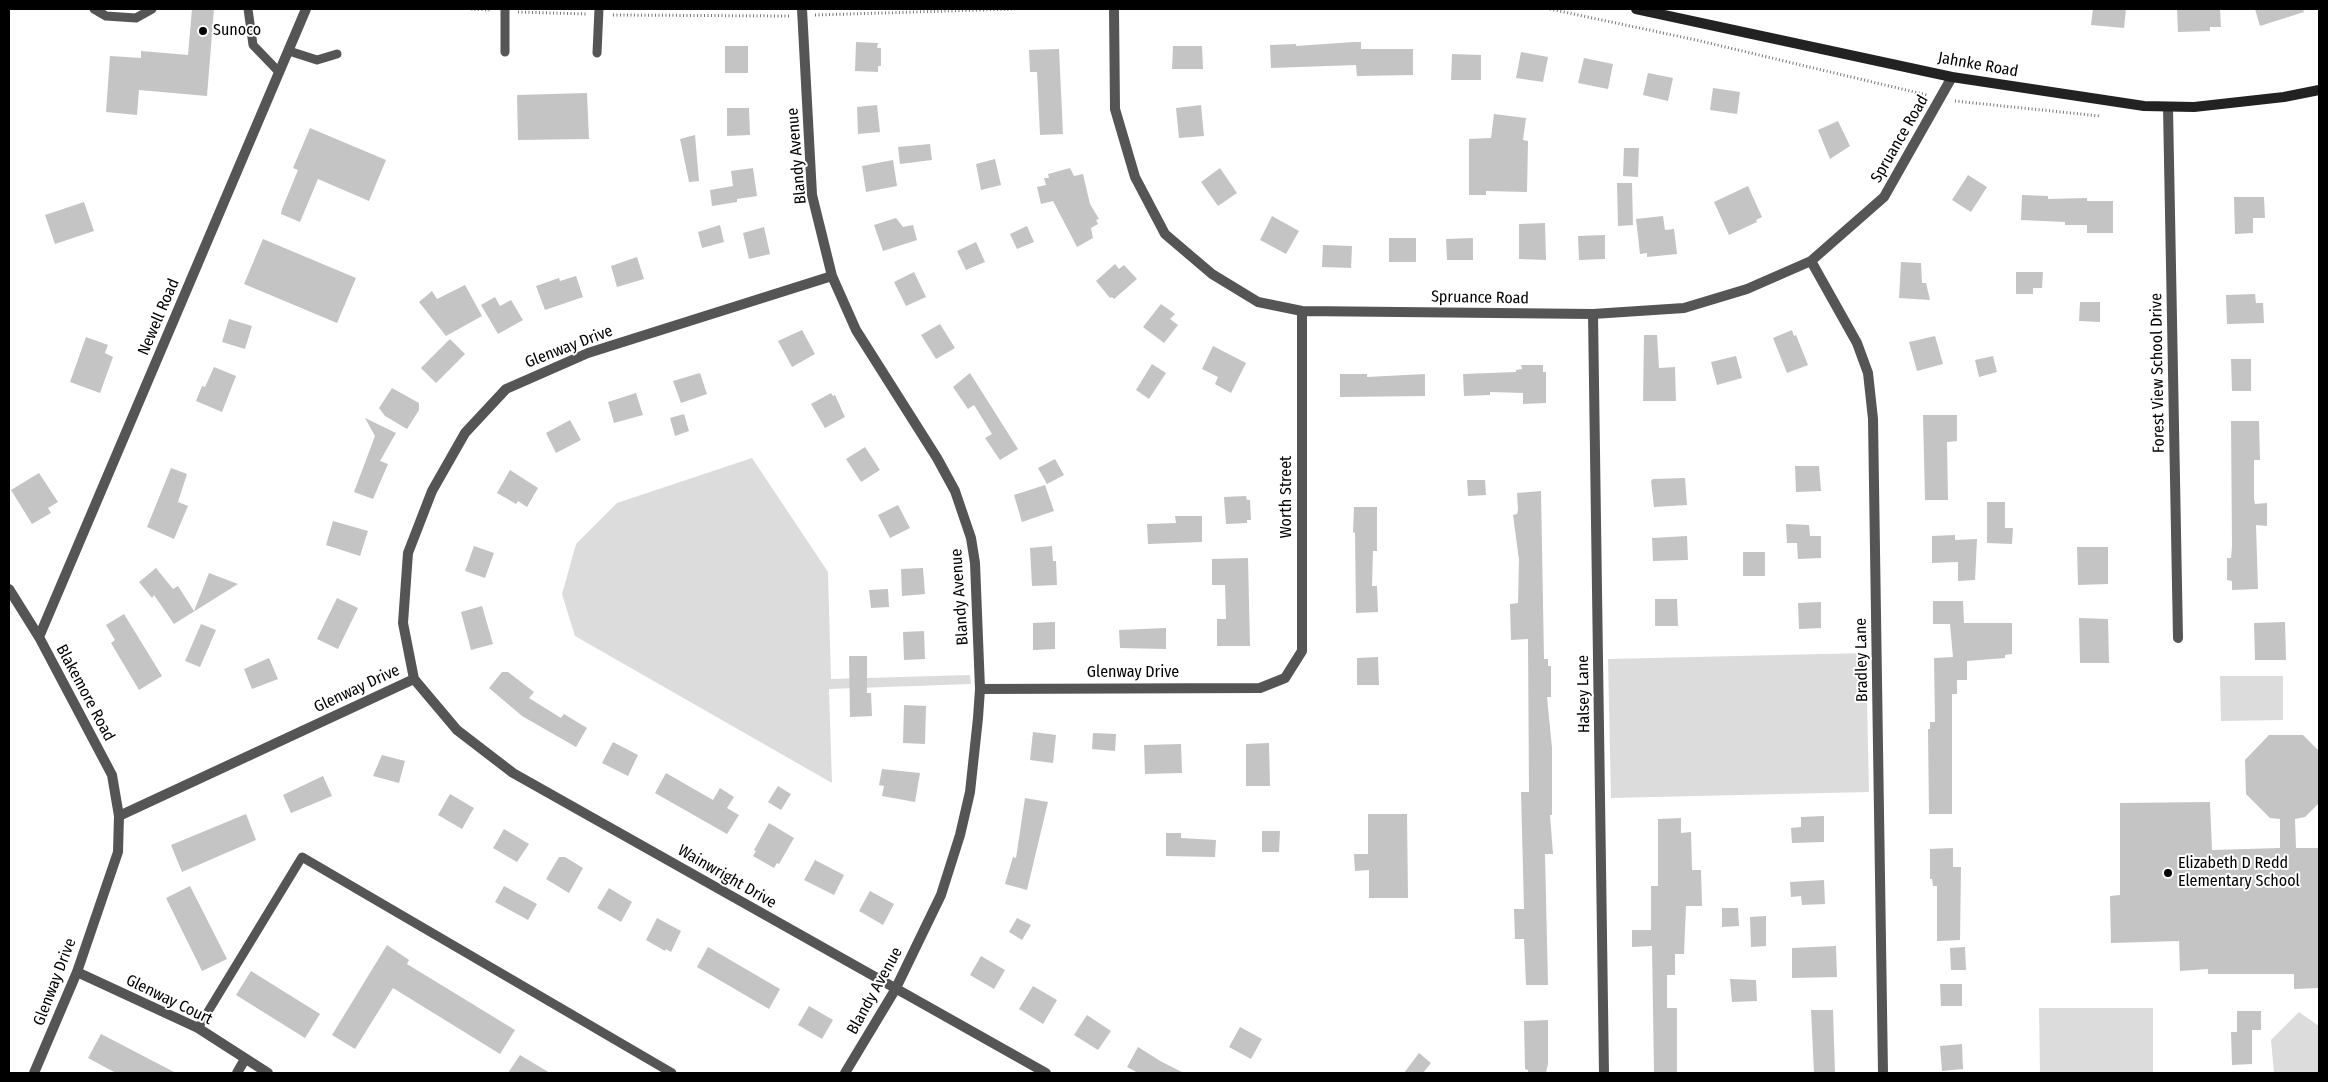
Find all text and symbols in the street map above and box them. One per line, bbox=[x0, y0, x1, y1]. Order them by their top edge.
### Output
place label: Sunoco bbox=[213, 21, 261, 41]
marker: Sunoco bbox=[197, 25, 209, 37]
street label: Jahnke Road bbox=[1936, 48, 2020, 82]
street label: Spruance Road bbox=[1867, 92, 1933, 186]
street label: Blandy Avenue bbox=[783, 107, 811, 205]
street label: Newell Road bbox=[134, 276, 184, 358]
street label: Spruance Road bbox=[1431, 288, 1529, 308]
street label: Forest View School Drive bbox=[2147, 293, 2169, 453]
street label: Glenway Drive bbox=[522, 322, 616, 372]
street label: Worth Street bbox=[1277, 456, 1297, 538]
street label: Blandy Avenue bbox=[947, 548, 973, 646]
street label: Bradley Lane bbox=[1852, 618, 1872, 702]
street label: Blakemore Road bbox=[51, 641, 119, 745]
street label: Halsey Lane bbox=[1574, 655, 1594, 733]
street label: Glenway Drive bbox=[311, 661, 403, 717]
street label: Glenway Drive bbox=[1087, 663, 1179, 683]
street label: Wainwright Drive bbox=[674, 841, 780, 913]
place label: Elizabeth D Redd Elementary School bbox=[2178, 854, 2300, 892]
marker: Elizabeth D Redd Elementary School bbox=[2162, 867, 2174, 879]
street label: Glenway Drive bbox=[30, 935, 80, 1029]
street label: Blandy Avenue bbox=[843, 944, 907, 1038]
street label: Glenway Court bbox=[123, 971, 215, 1029]

